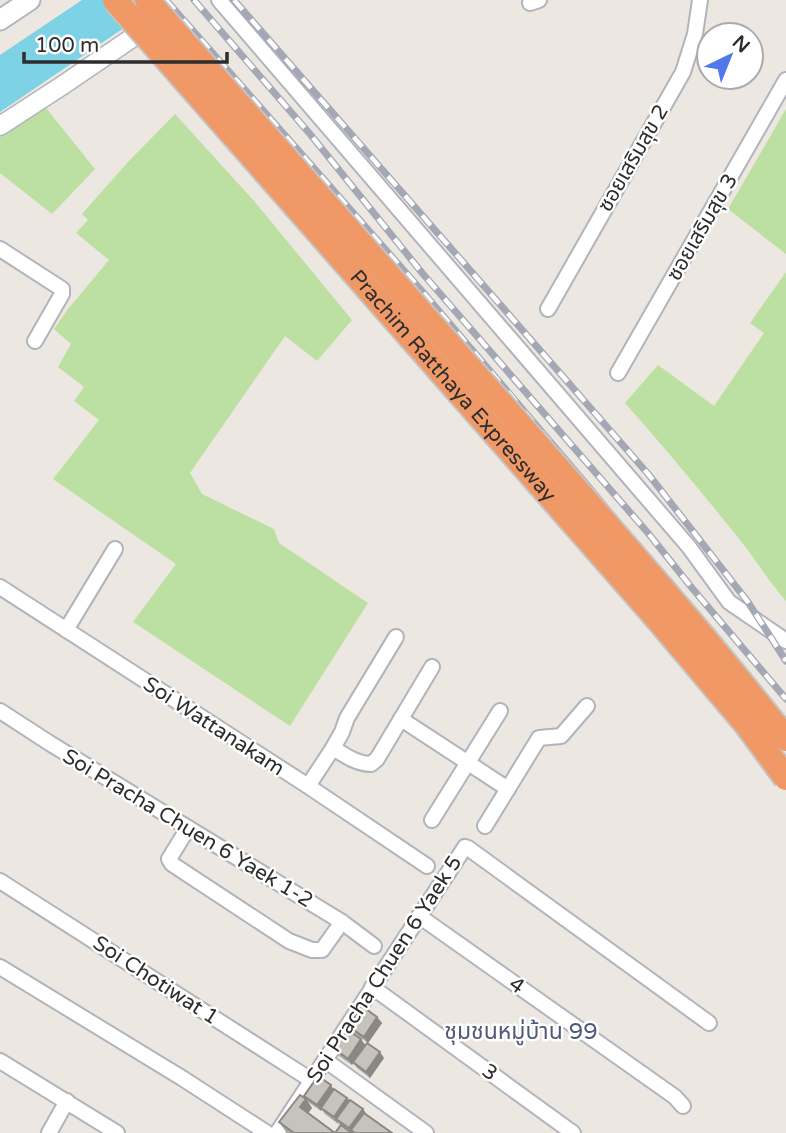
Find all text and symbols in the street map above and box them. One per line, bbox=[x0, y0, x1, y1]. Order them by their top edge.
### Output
scale bar bbox=[24, 21, 228, 65]
north arrow bbox=[695, 21, 765, 91]
text: N bbox=[728, 31, 754, 58]
text: 100 m bbox=[35, 33, 99, 58]
street label: ซอยเสริมสุข 2 bbox=[593, 100, 674, 216]
street label: ซอยเสริมสุข 3 bbox=[662, 169, 743, 285]
street label: Prachim Ratthaya Expressway bbox=[344, 265, 561, 507]
street label: Soi Wattanakam bbox=[139, 672, 289, 781]
street label: Soi Pracha Chuen 6 Yaek 1-2 bbox=[58, 744, 317, 913]
street label: Soi Pracha Chuen 6 Yaek 5 bbox=[302, 851, 467, 1088]
street label: Soi Chotiwat 1 bbox=[88, 931, 223, 1030]
street label: 4 bbox=[504, 971, 529, 999]
district label: ชุมชนหมู่บ้าน 99 bbox=[444, 1018, 598, 1046]
street label: 3 bbox=[477, 1058, 502, 1086]

